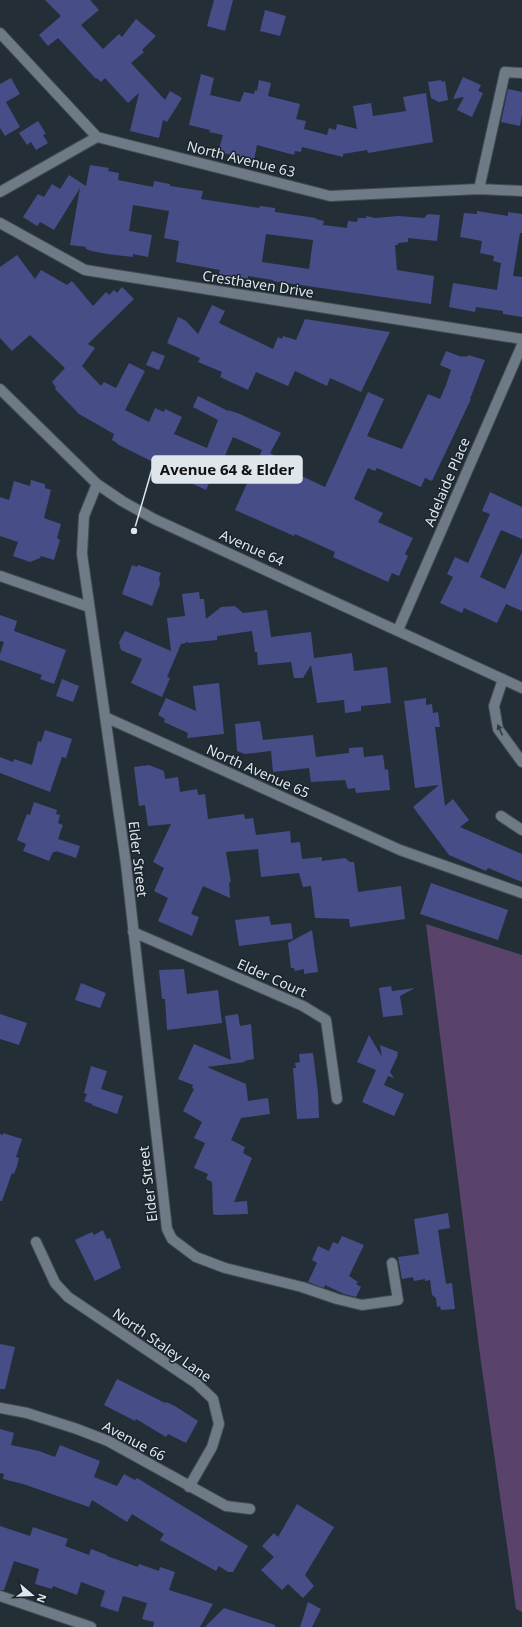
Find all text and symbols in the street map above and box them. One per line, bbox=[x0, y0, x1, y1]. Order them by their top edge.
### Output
street label: North Avenue 63 bbox=[185, 136, 297, 181]
street label: Cresthaven Drive bbox=[201, 265, 315, 302]
street label: Adelaide Place bbox=[419, 434, 474, 529]
callout: Avenue 64 & Elder bbox=[152, 456, 302, 483]
text: Avenue 64 & Elder bbox=[160, 459, 295, 479]
street label: Avenue 64 bbox=[217, 525, 287, 570]
one-way arrow bbox=[497, 725, 503, 736]
street label: North Avenue 65 bbox=[204, 739, 313, 802]
street label: Elder Street bbox=[124, 820, 153, 898]
street label: Elder Court bbox=[234, 954, 310, 1001]
street label: Elder Street bbox=[133, 1145, 162, 1223]
street label: North Staley Lane bbox=[109, 1303, 216, 1386]
street label: Avenue 66 bbox=[99, 1416, 169, 1465]
north arrow bbox=[12, 1575, 52, 1615]
text: N bbox=[33, 1592, 50, 1605]

